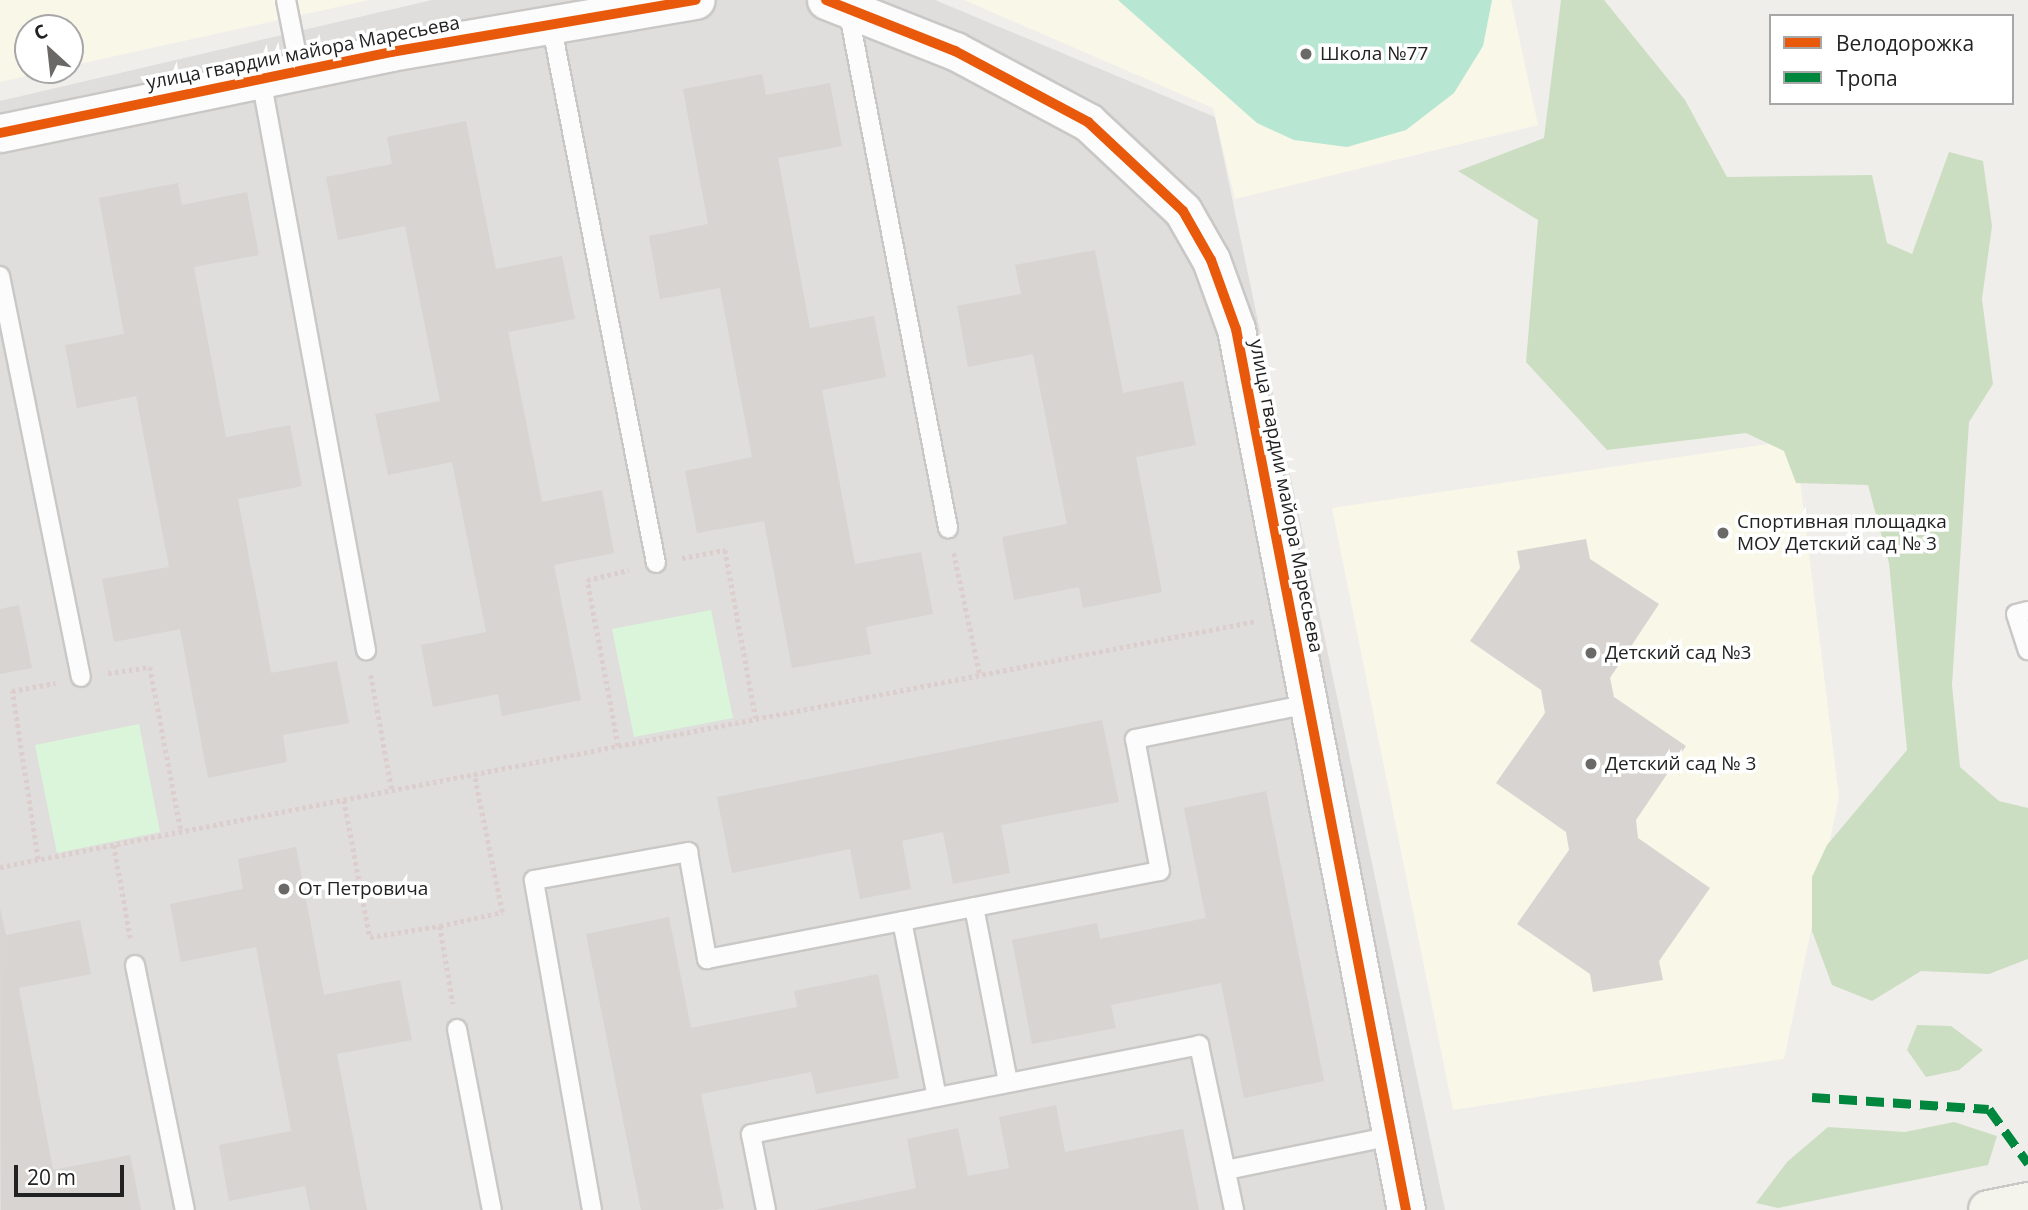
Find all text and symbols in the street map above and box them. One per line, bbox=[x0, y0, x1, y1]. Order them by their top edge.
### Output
street label: улица гвардии майора Маресьева bbox=[144, 11, 462, 95]
north arrow bbox=[14, 14, 84, 84]
legend bbox=[1769, 14, 2014, 105]
text: С bbox=[29, 18, 52, 46]
text: Велодорожка bbox=[1836, 29, 1974, 57]
place label: Школа №77 bbox=[1320, 43, 1428, 65]
marker: Школа №77 bbox=[1298, 46, 1314, 62]
text: Тропа bbox=[1836, 64, 1898, 92]
street label: улица гвардии майора Маресьева bbox=[1244, 337, 1328, 655]
place label: Спортивная площадка МОУ Детский сад № 3 bbox=[1737, 511, 1947, 555]
marker: Спортивная площадка МОУ Детский сад № 3 bbox=[1715, 525, 1731, 541]
place label: Детский сад №3 bbox=[1605, 642, 1751, 664]
marker: Детский сад №3 bbox=[1583, 645, 1599, 661]
place label: Детский сад № 3 bbox=[1605, 753, 1756, 775]
marker: Детский сад № 3 bbox=[1583, 756, 1599, 772]
place label: От Петровича bbox=[298, 878, 428, 900]
marker: От Петровича bbox=[276, 881, 292, 897]
scale bar bbox=[18, 1150, 128, 1194]
text: 20 m bbox=[27, 1163, 76, 1191]

